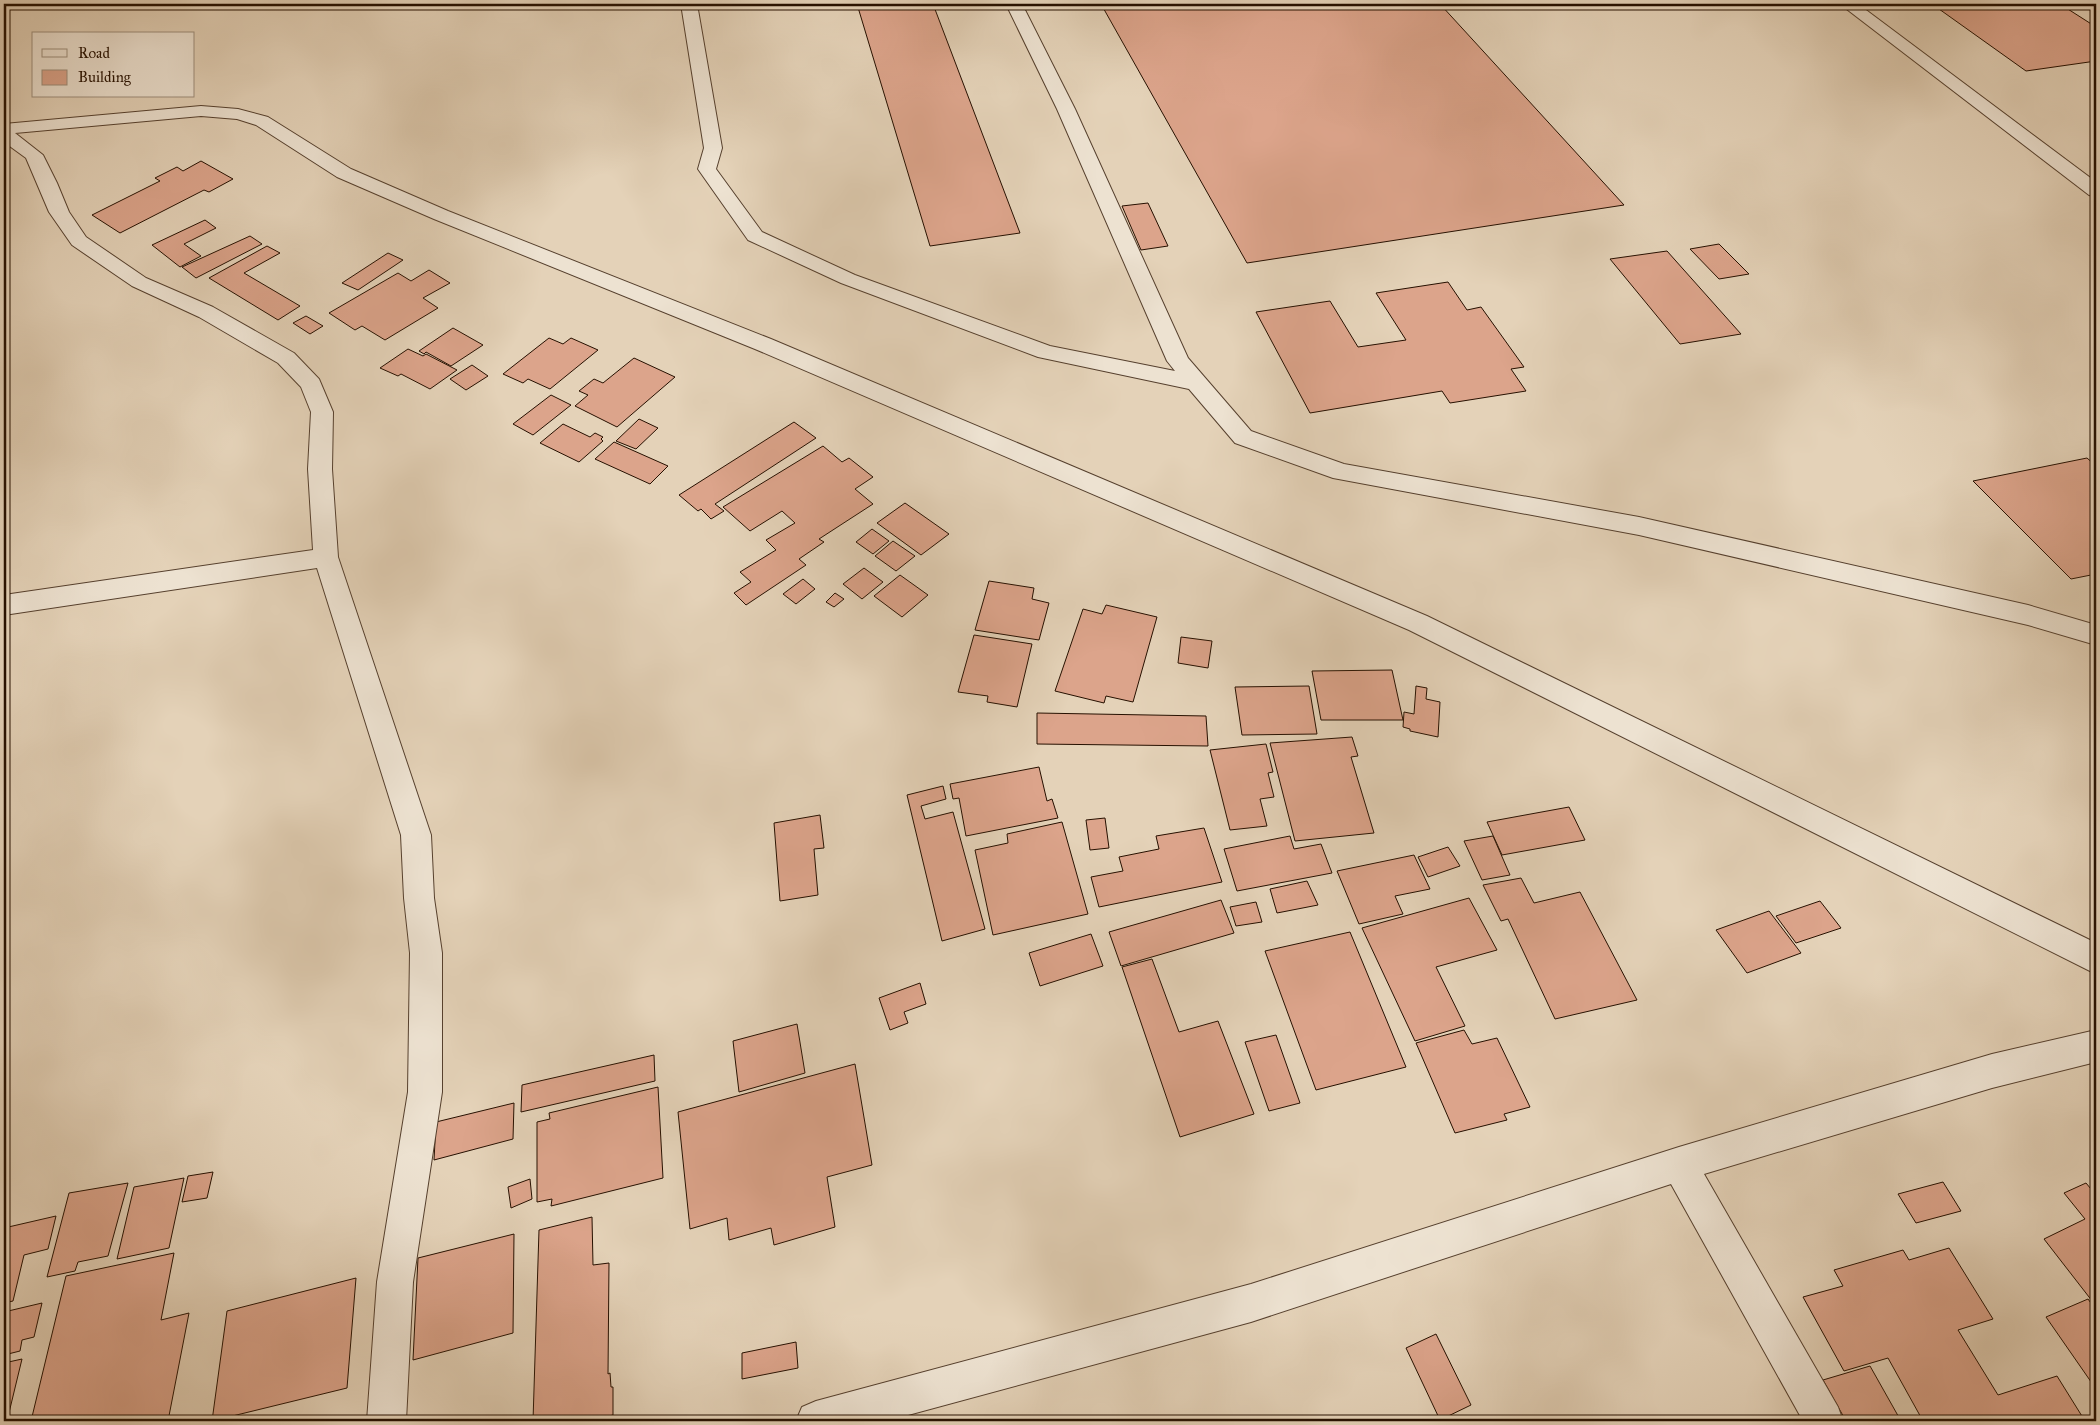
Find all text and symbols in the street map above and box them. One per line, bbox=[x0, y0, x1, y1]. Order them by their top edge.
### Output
legend bbox=[32, 32, 195, 98]
text: Road bbox=[78, 44, 110, 62]
text: Building bbox=[78, 68, 132, 86]

